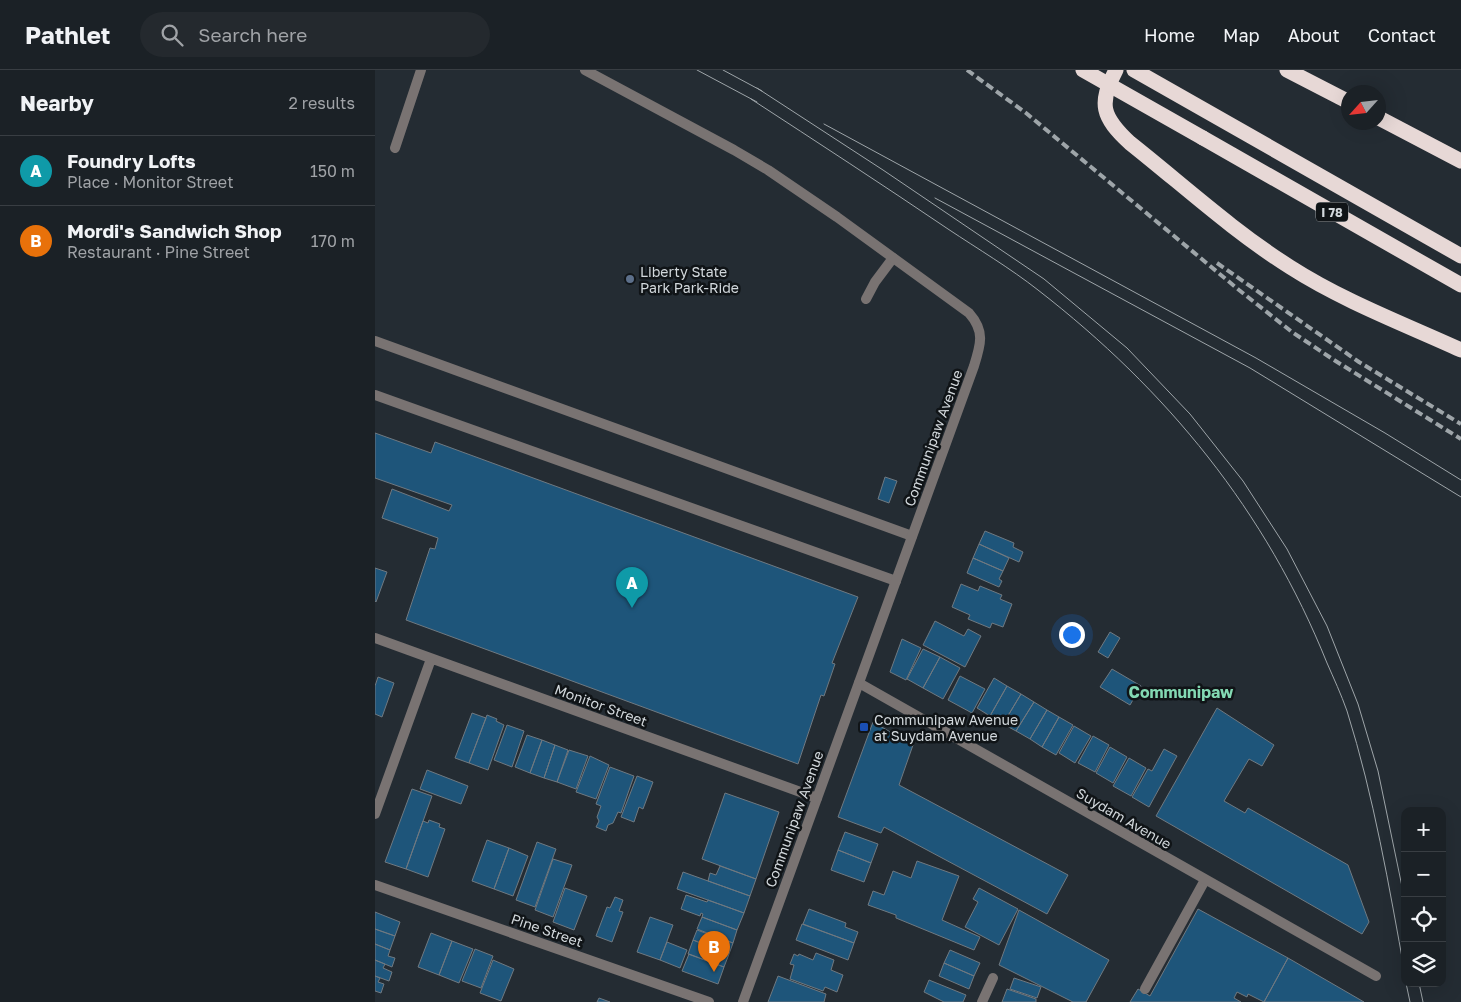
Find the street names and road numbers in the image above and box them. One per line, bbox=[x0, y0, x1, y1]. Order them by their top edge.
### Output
road number: I 78 bbox=[1316, 202, 1348, 222]
street label: Communipaw Avenue bbox=[900, 367, 966, 509]
street label: Monitor Street bbox=[552, 680, 650, 730]
street label: Communipaw Avenue bbox=[761, 748, 827, 890]
street label: Suydam Avenue bbox=[1073, 784, 1175, 852]
street label: Pine Street bbox=[509, 910, 585, 950]

